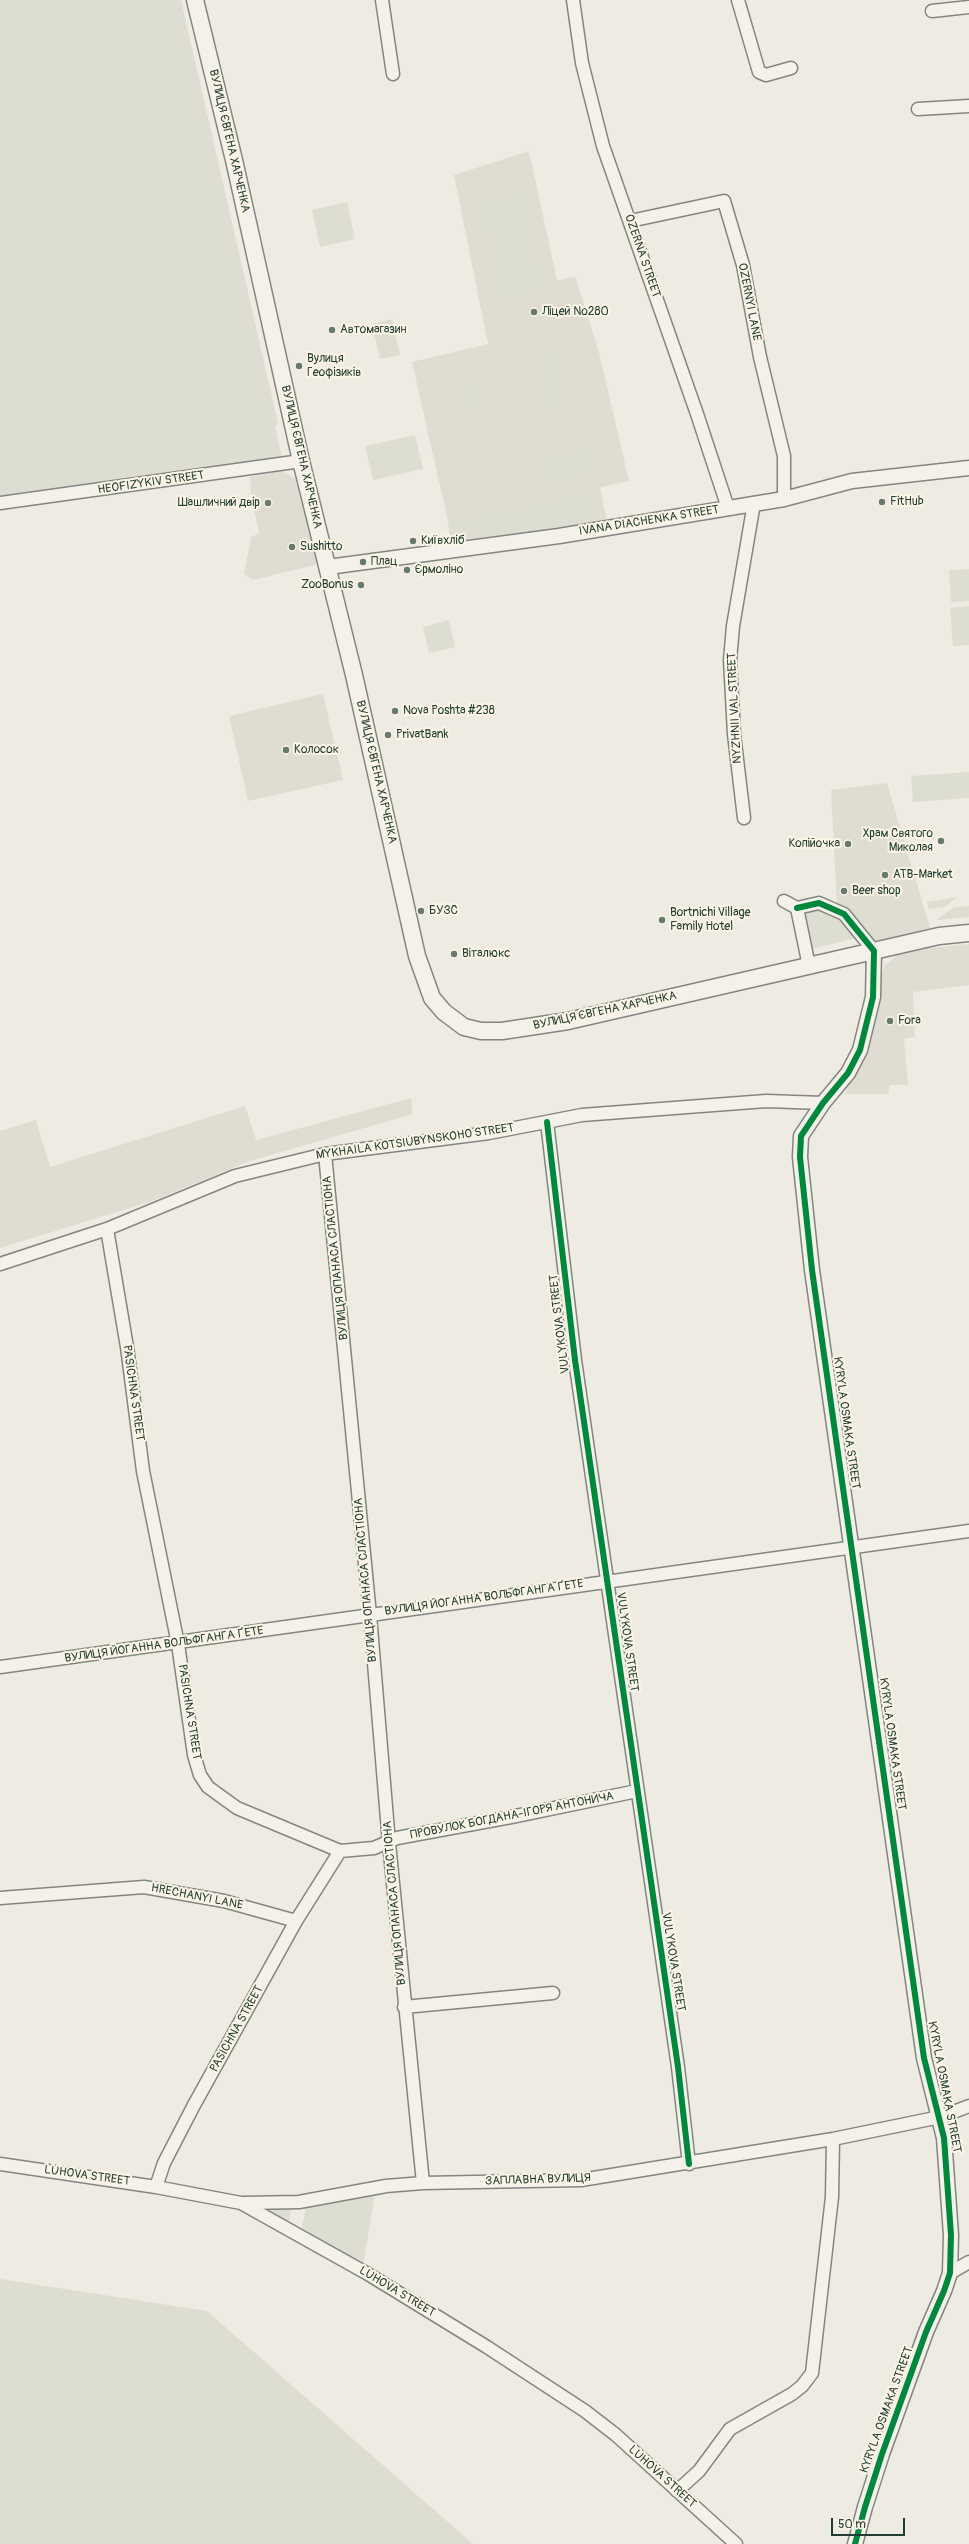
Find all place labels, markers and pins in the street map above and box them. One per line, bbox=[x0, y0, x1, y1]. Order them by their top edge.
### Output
place label: Ліцей №280 bbox=[542, 305, 609, 319]
marker: Ліцей №280 bbox=[529, 307, 539, 317]
place label: Автомагазин bbox=[340, 323, 406, 337]
marker: Автомагазин bbox=[327, 325, 337, 335]
place label: Вулиця Геофізиків bbox=[307, 352, 361, 380]
marker: Вулиця Геофізиків bbox=[294, 361, 304, 371]
place label: FitHub bbox=[890, 495, 924, 509]
place label: Шашличний двір bbox=[178, 496, 260, 510]
marker: FitHub bbox=[877, 497, 887, 507]
marker: Шашличний двір bbox=[263, 498, 273, 508]
place label: Київхліб bbox=[421, 534, 465, 548]
marker: Київхліб bbox=[408, 536, 418, 546]
place label: Sushitto bbox=[300, 540, 342, 554]
marker: Sushitto bbox=[287, 542, 297, 552]
place label: Плац bbox=[371, 555, 398, 569]
marker: Плац bbox=[358, 557, 368, 567]
place label: Єрмоліно bbox=[415, 563, 463, 577]
marker: Єрмоліно bbox=[402, 565, 412, 575]
place label: ZooBonus bbox=[301, 578, 353, 592]
marker: ZooBonus bbox=[356, 580, 366, 590]
place label: Nova Poshta #238 bbox=[403, 704, 495, 718]
marker: Nova Poshta #238 bbox=[390, 706, 400, 716]
place label: PrivatBank bbox=[396, 728, 448, 742]
marker: PrivatBank bbox=[383, 730, 393, 740]
place label: Колосок bbox=[294, 743, 339, 757]
marker: Колосок bbox=[281, 745, 291, 755]
place label: Храм Святого Миколая bbox=[863, 827, 933, 855]
marker: Храм Святого Миколая bbox=[936, 836, 946, 846]
place label: Копійочка bbox=[788, 837, 840, 851]
marker: Копійочка bbox=[843, 839, 853, 849]
place label: ATB-Market bbox=[893, 868, 953, 882]
marker: ATB-Market bbox=[880, 870, 890, 880]
place label: Beer shop bbox=[852, 884, 901, 898]
marker: Beer shop bbox=[839, 886, 849, 896]
place label: БУЗС bbox=[429, 904, 458, 918]
marker: БУЗС bbox=[416, 906, 426, 916]
place label: Bortnichi Village Family Hotel bbox=[670, 906, 750, 934]
marker: Bortnichi Village Family Hotel bbox=[657, 915, 667, 925]
place label: Віталюкс bbox=[462, 947, 510, 961]
marker: Віталюкс bbox=[449, 949, 459, 959]
place label: Fora bbox=[898, 1014, 921, 1028]
marker: Fora bbox=[885, 1016, 895, 1026]

